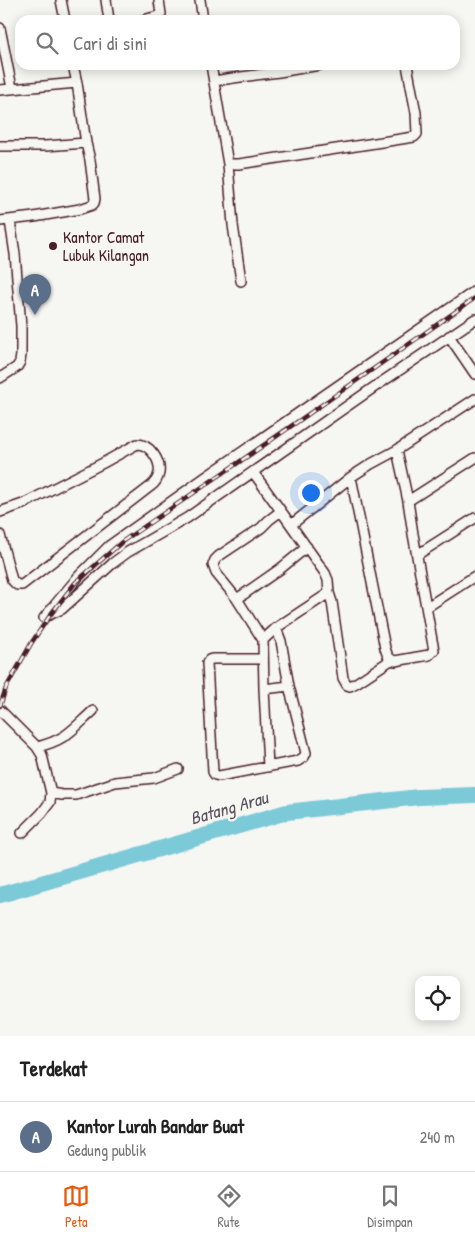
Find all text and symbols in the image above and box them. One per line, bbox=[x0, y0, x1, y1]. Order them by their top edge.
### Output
search box bbox=[15, 15, 460, 70]
icon: search bbox=[33, 29, 61, 57]
text: Cari di sini bbox=[73, 30, 147, 56]
place label: Kantor Camat Lubuk Kilangan bbox=[63, 226, 149, 266]
marker: Kantor Camat Lubuk Kilangan bbox=[47, 240, 59, 252]
pin: A bbox=[19, 274, 51, 315]
your location bbox=[298, 480, 324, 506]
water label: Batang Arau bbox=[187, 784, 272, 831]
map controls bbox=[415, 976, 460, 1021]
button: locate bbox=[415, 976, 460, 1021]
text: Terdekat bbox=[20, 1054, 87, 1083]
text: Kantor Lurah Bandar Buat bbox=[67, 1113, 244, 1139]
text: A bbox=[32, 1126, 40, 1148]
text: 240 m bbox=[420, 1126, 455, 1148]
text: Gedung publik bbox=[67, 1139, 146, 1161]
tab: Peta bbox=[62, 1182, 90, 1231]
tab: Rute bbox=[215, 1182, 243, 1231]
tab: Disimpan bbox=[367, 1182, 413, 1231]

